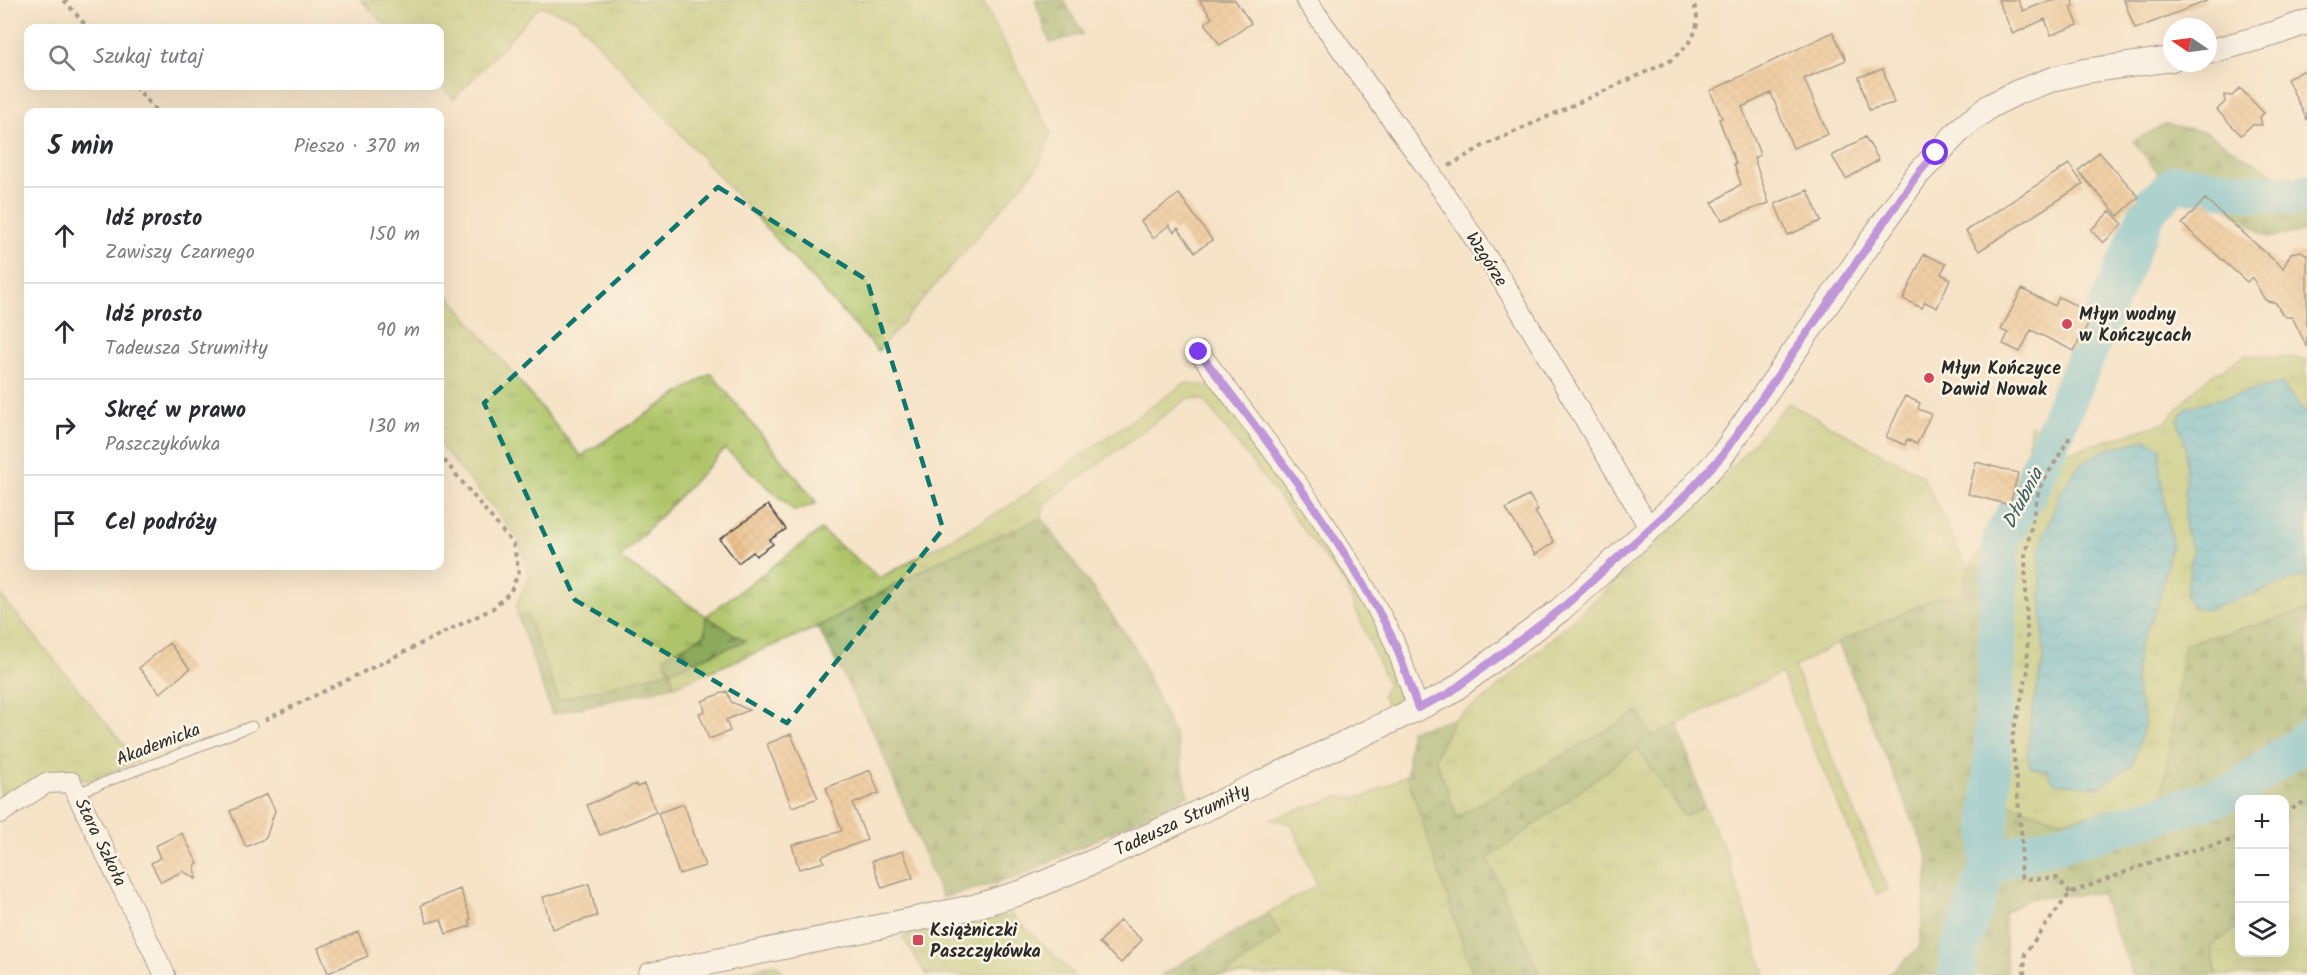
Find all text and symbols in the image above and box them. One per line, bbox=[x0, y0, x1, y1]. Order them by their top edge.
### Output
north arrow bbox=[2163, 18, 2217, 72]
search box bbox=[24, 24, 444, 90]
text: Szukaj tutaj bbox=[93, 40, 204, 75]
icon: search bbox=[45, 41, 78, 74]
text: 5 min bbox=[48, 126, 114, 168]
text: Pieszo · 370 m bbox=[294, 131, 420, 163]
route start bbox=[1922, 139, 1948, 165]
text: Idź prosto bbox=[105, 202, 202, 237]
icon: ahead bbox=[48, 219, 81, 252]
text: 150 m bbox=[369, 219, 420, 251]
street label: Wzgórze bbox=[1457, 226, 1514, 293]
text: Zawiszy Czarnego bbox=[105, 237, 255, 269]
text: Idź prosto bbox=[105, 298, 202, 333]
place label: Młyn wodny w Kończycach bbox=[2079, 301, 2191, 351]
icon: ahead bbox=[48, 315, 81, 348]
text: 90 m bbox=[376, 315, 420, 347]
marker: Młyn wodny w Kończycach bbox=[2060, 317, 2074, 331]
text: Tadeusza Strumiłły bbox=[105, 333, 268, 365]
route end bbox=[1185, 338, 1211, 364]
place label: Młyn Kończyce Dawid Nowak bbox=[1941, 355, 2061, 405]
marker: Młyn Kończyce Dawid Nowak bbox=[1922, 371, 1936, 385]
text: Skręć w prawo bbox=[105, 394, 246, 429]
icon: right bbox=[48, 411, 81, 444]
text: 130 m bbox=[368, 411, 420, 443]
text: Paszczykówka bbox=[105, 429, 220, 461]
water label: Dłubnia bbox=[1994, 461, 2054, 535]
text: Cel podróży bbox=[105, 506, 217, 541]
icon: arrive bbox=[48, 507, 81, 540]
street label: Akademicka bbox=[112, 716, 205, 775]
street label: Tadeusza Strumiłły bbox=[1110, 777, 1256, 865]
street label: Stara Szkoła bbox=[66, 793, 134, 892]
map controls bbox=[2235, 795, 2289, 957]
button: + bbox=[2235, 795, 2289, 849]
button: − bbox=[2235, 849, 2289, 903]
button: layers bbox=[2235, 903, 2289, 957]
place label: Książniczki Paszczykówka bbox=[930, 917, 1041, 967]
marker: Książniczki Paszczykówka bbox=[911, 933, 925, 947]

